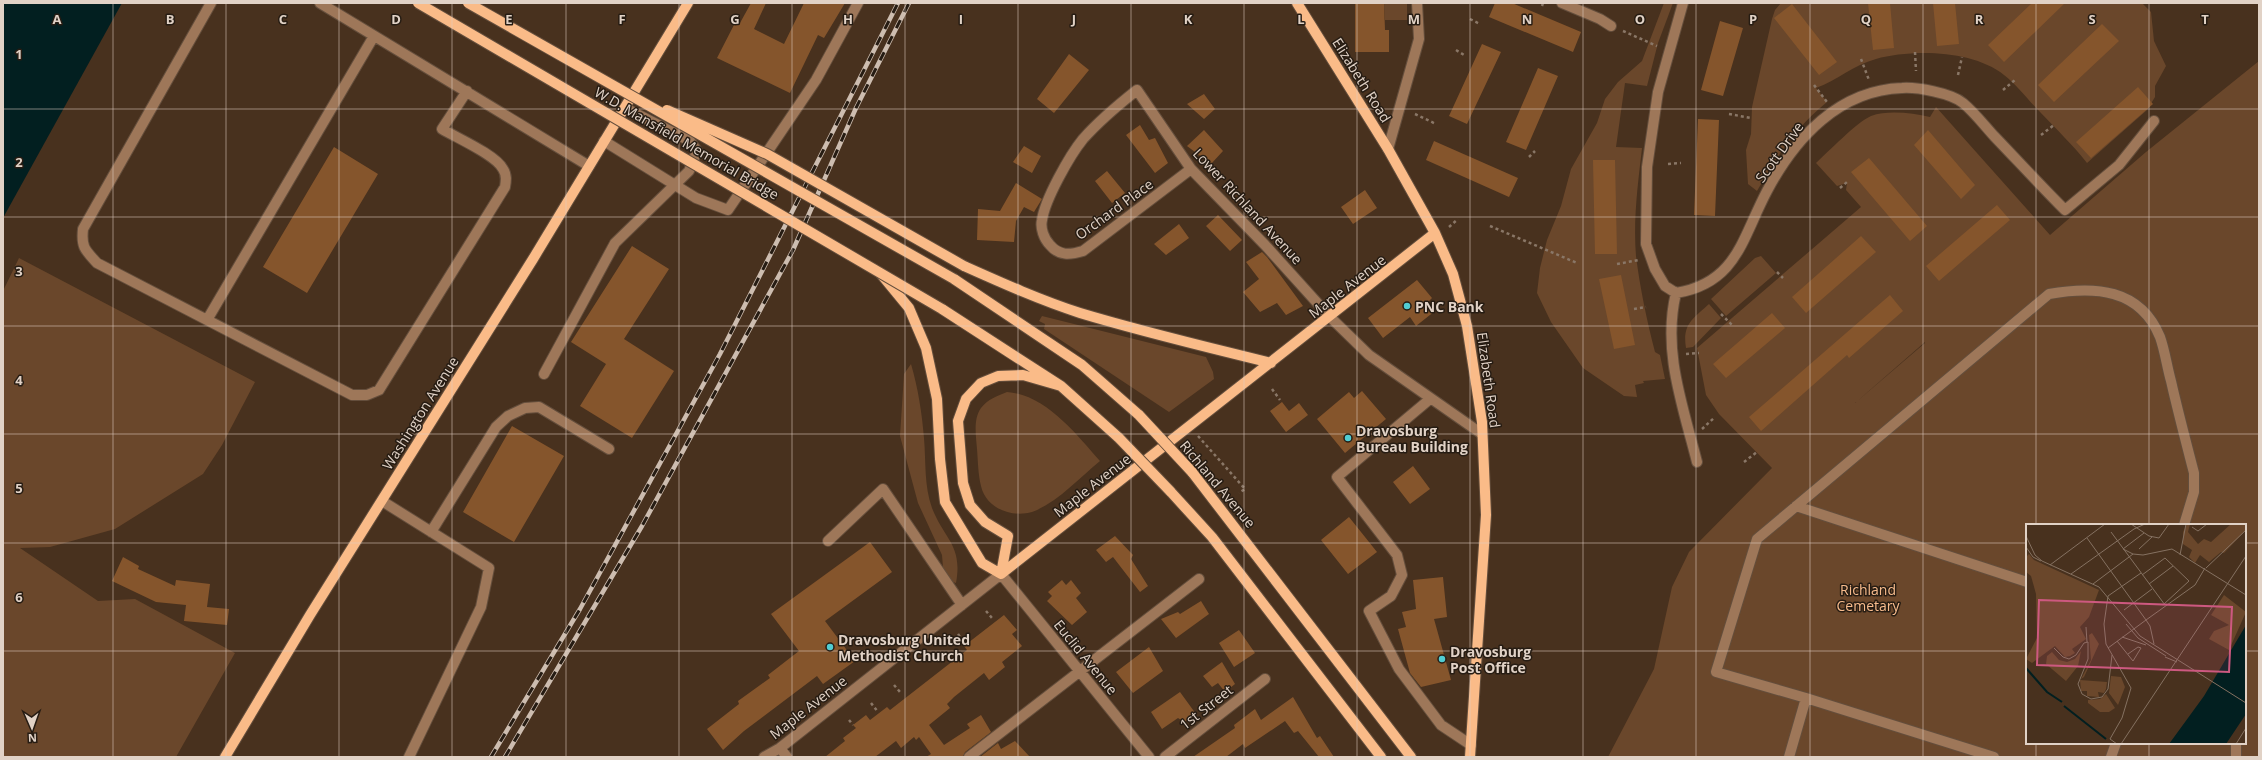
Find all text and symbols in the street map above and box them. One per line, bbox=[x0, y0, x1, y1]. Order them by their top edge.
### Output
text: A bbox=[53, 10, 62, 28]
text: B bbox=[166, 10, 175, 28]
text: C bbox=[279, 10, 287, 28]
text: D bbox=[391, 10, 401, 28]
text: E bbox=[505, 10, 513, 28]
text: F bbox=[618, 10, 626, 28]
text: G bbox=[730, 10, 740, 28]
text: H bbox=[843, 10, 853, 28]
text: I bbox=[959, 10, 963, 28]
text: J bbox=[1071, 10, 1076, 28]
text: K bbox=[1184, 10, 1193, 28]
text: L bbox=[1297, 10, 1305, 28]
text: M bbox=[1408, 10, 1420, 28]
text: N bbox=[1522, 10, 1532, 28]
text: O bbox=[1635, 10, 1645, 28]
text: P bbox=[1749, 10, 1757, 28]
text: Q bbox=[1861, 10, 1871, 28]
text: R bbox=[1975, 10, 1984, 28]
text: S bbox=[2088, 10, 2096, 28]
text: T bbox=[2201, 10, 2209, 28]
street label: Elizabeth Road bbox=[1328, 34, 1396, 126]
text: 1 bbox=[15, 45, 23, 63]
street label: W.D. Mansfield Memorial Bridge bbox=[591, 82, 783, 204]
street label: Scott Drive bbox=[1751, 118, 1808, 186]
street label: Lower Richland Avenue bbox=[1189, 144, 1307, 268]
text: 2 bbox=[15, 153, 23, 171]
street label: Orchard Place bbox=[1071, 174, 1157, 244]
street label: Maple Avenue bbox=[1305, 250, 1389, 322]
text: 3 bbox=[15, 262, 23, 280]
place label: PNC Bank bbox=[1415, 297, 1484, 316]
marker: PNC Bank bbox=[1402, 301, 1412, 311]
street label: Elizabeth Road bbox=[1473, 331, 1505, 429]
street label: Washington Avenue bbox=[377, 353, 463, 473]
text: 4 bbox=[15, 371, 23, 389]
place label: Dravosburg Bureau Building bbox=[1356, 421, 1468, 456]
marker: Dravosburg Bureau Building bbox=[1343, 433, 1353, 443]
street label: Richland Avenue bbox=[1176, 436, 1260, 532]
street label: Maple Avenue bbox=[1050, 449, 1134, 521]
text: 5 bbox=[15, 479, 23, 497]
inset map bbox=[2026, 524, 2246, 744]
park label: Richland Cemetary bbox=[1836, 580, 1900, 615]
text: 6 bbox=[15, 588, 23, 606]
street label: Euclid Avenue bbox=[1050, 616, 1122, 698]
place label: Dravosburg United Methodist Church bbox=[838, 630, 970, 665]
marker: Dravosburg United Methodist Church bbox=[825, 642, 835, 652]
place label: Dravosburg Post Office bbox=[1450, 642, 1531, 677]
marker: Dravosburg Post Office bbox=[1437, 654, 1447, 664]
street label: Maple Avenue bbox=[766, 671, 850, 743]
street label: 1st Street bbox=[1176, 680, 1236, 734]
north arrow bbox=[12, 708, 52, 748]
text: N bbox=[28, 731, 37, 746]

